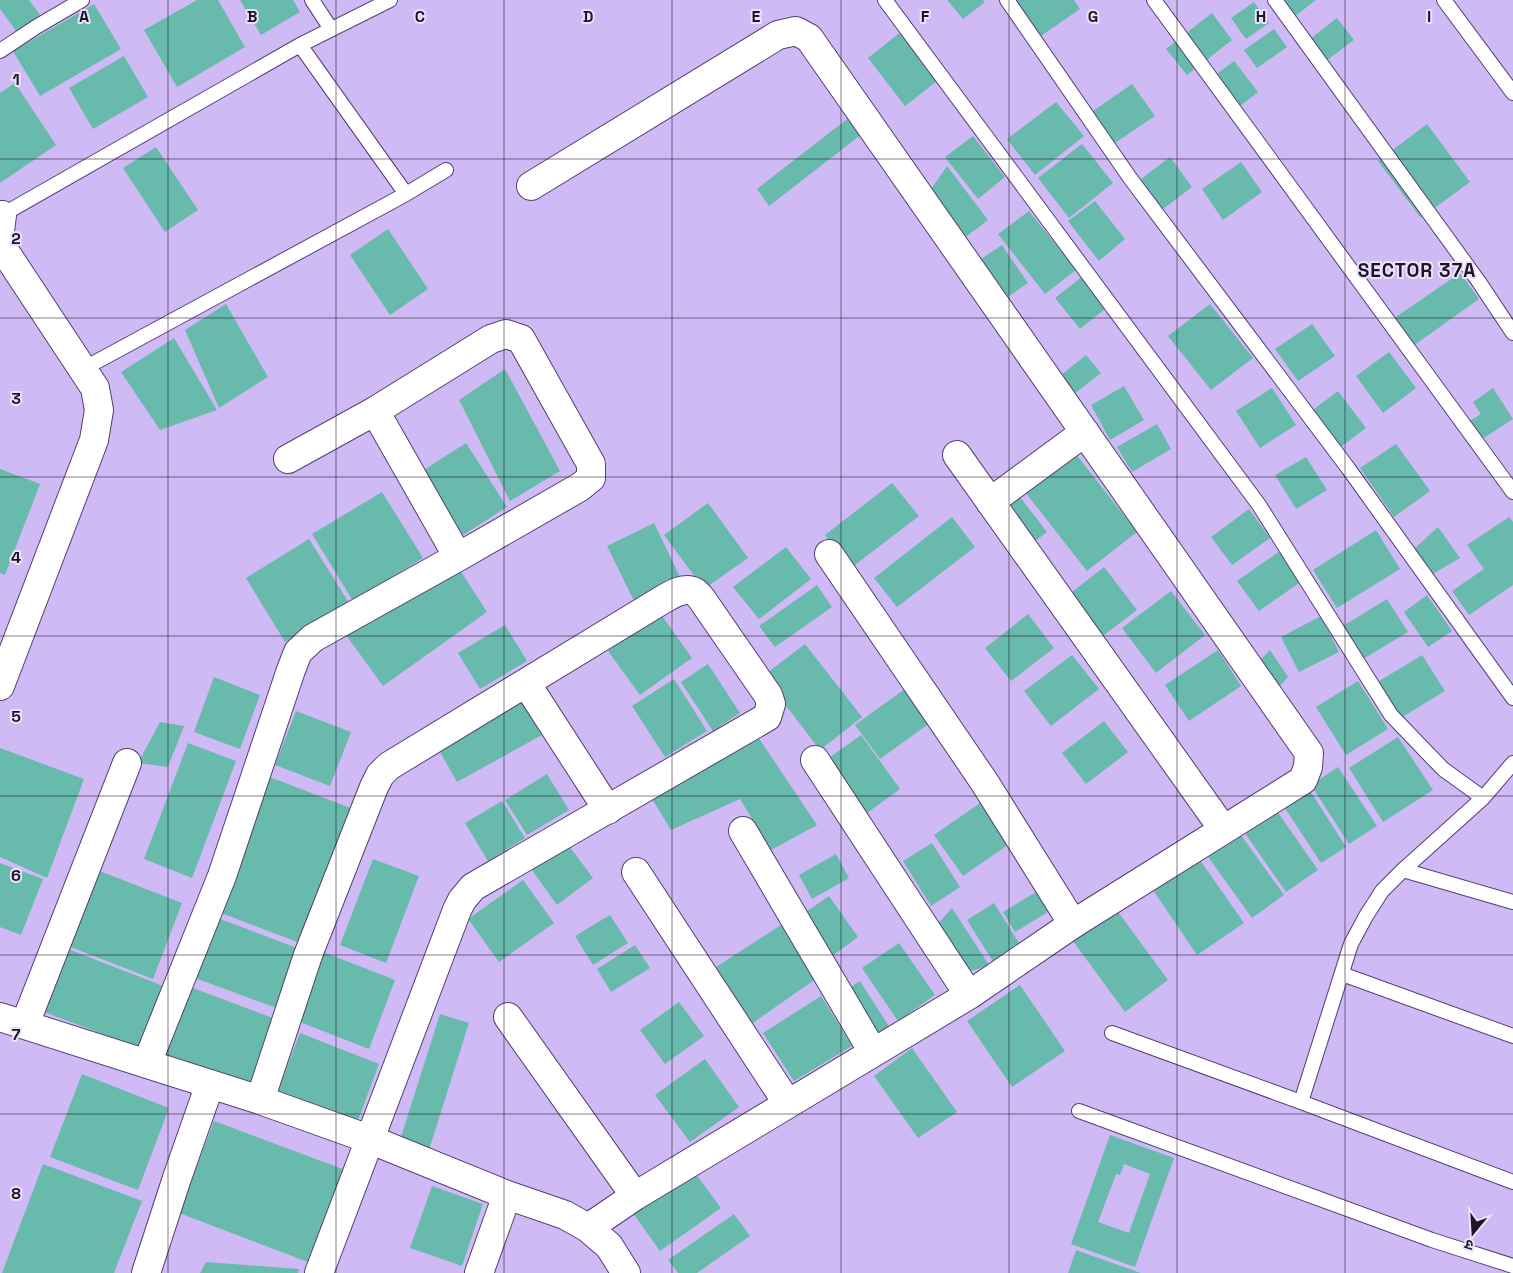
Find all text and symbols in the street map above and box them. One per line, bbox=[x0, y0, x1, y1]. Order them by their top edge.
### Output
text: A bbox=[79, 6, 89, 27]
text: B bbox=[247, 6, 257, 27]
text: C bbox=[415, 6, 425, 27]
text: D bbox=[583, 6, 593, 27]
text: E bbox=[752, 6, 761, 27]
text: F bbox=[921, 6, 930, 27]
text: G bbox=[1088, 6, 1098, 27]
text: H bbox=[1256, 6, 1266, 27]
text: I bbox=[1427, 6, 1431, 27]
text: 1 bbox=[12, 69, 20, 90]
text: 2 bbox=[11, 228, 21, 249]
district label: SECTOR 37A bbox=[1358, 258, 1476, 283]
text: 3 bbox=[11, 388, 21, 409]
text: 4 bbox=[11, 547, 21, 568]
text: 5 bbox=[11, 706, 21, 727]
text: 6 bbox=[11, 865, 21, 886]
text: 7 bbox=[12, 1024, 21, 1045]
text: 8 bbox=[11, 1183, 21, 1204]
north arrow bbox=[1448, 1208, 1498, 1258]
text: उ bbox=[1462, 1235, 1476, 1255]

